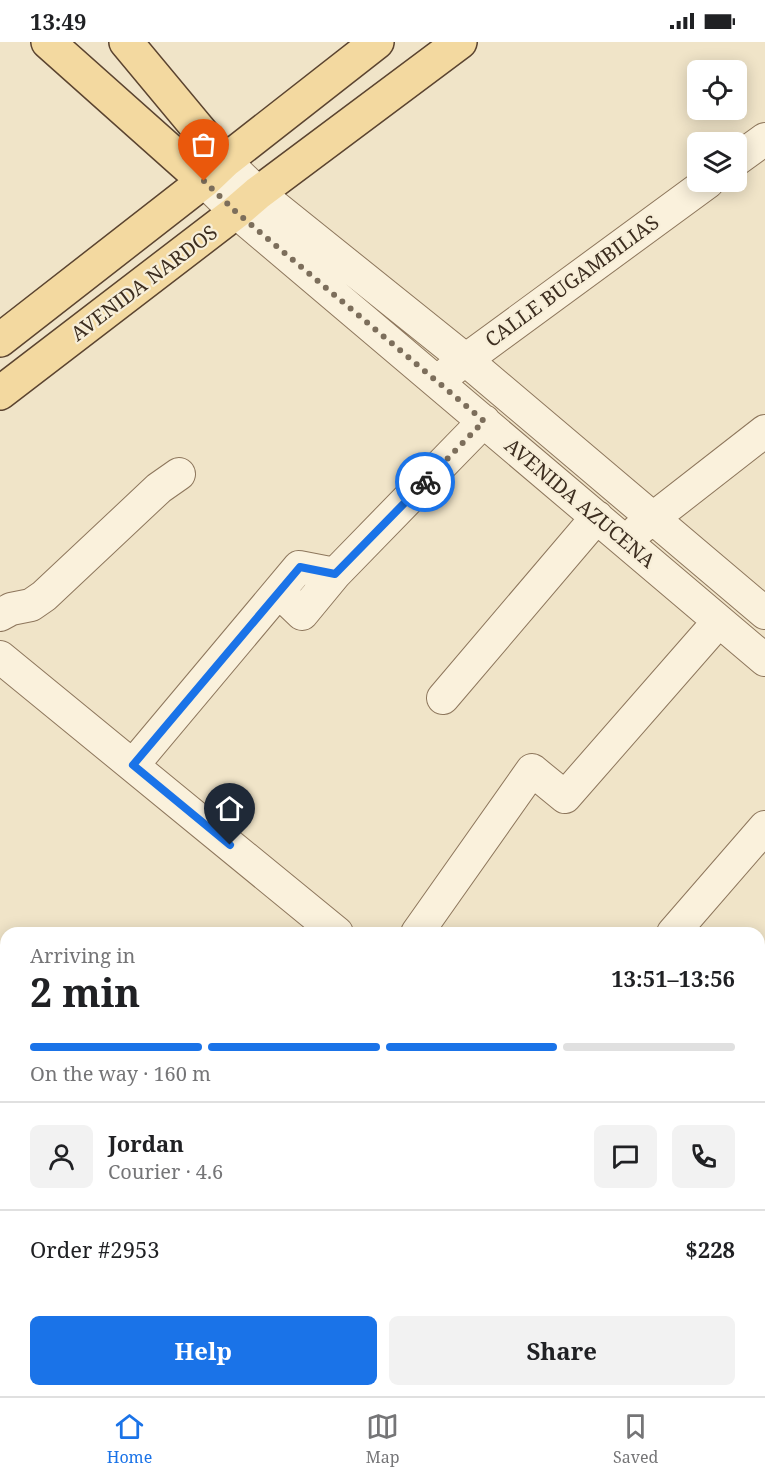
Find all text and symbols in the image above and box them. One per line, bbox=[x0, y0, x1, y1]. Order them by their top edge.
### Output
text: 13:49 bbox=[30, 6, 86, 36]
map controls bbox=[687, 60, 747, 192]
button: locate bbox=[687, 60, 747, 120]
pin bbox=[178, 119, 229, 181]
icon: bag bbox=[187, 128, 220, 161]
button: layers bbox=[687, 132, 747, 192]
street label: CALLE BUGAMBILIAS bbox=[479, 208, 664, 353]
street label: AVENIDA NARDOS bbox=[65, 218, 223, 347]
street label: AVENIDA AZUCENA bbox=[499, 432, 662, 574]
courier bbox=[395, 452, 455, 512]
icon: bike bbox=[409, 466, 442, 499]
pin bbox=[204, 783, 255, 845]
icon: home bbox=[213, 792, 246, 825]
text: Arriving in bbox=[30, 942, 135, 969]
text: 13:51–13:56 bbox=[611, 963, 735, 993]
text: 2 min bbox=[30, 965, 140, 1018]
text: On the way · 160 m bbox=[30, 1060, 211, 1087]
button: person bbox=[30, 1125, 93, 1188]
button: chat bbox=[594, 1125, 657, 1188]
button: phone bbox=[672, 1125, 735, 1188]
text: Jordan bbox=[108, 1128, 184, 1158]
text: Courier · 4.6 bbox=[108, 1158, 223, 1185]
text: Order #2953 bbox=[30, 1234, 160, 1264]
text: $228 bbox=[685, 1234, 735, 1264]
button: Help bbox=[30, 1316, 377, 1385]
button: Share bbox=[389, 1316, 735, 1385]
tab: Home bbox=[107, 1410, 152, 1468]
tab: Map bbox=[366, 1410, 400, 1468]
tab: Saved bbox=[613, 1410, 658, 1468]

